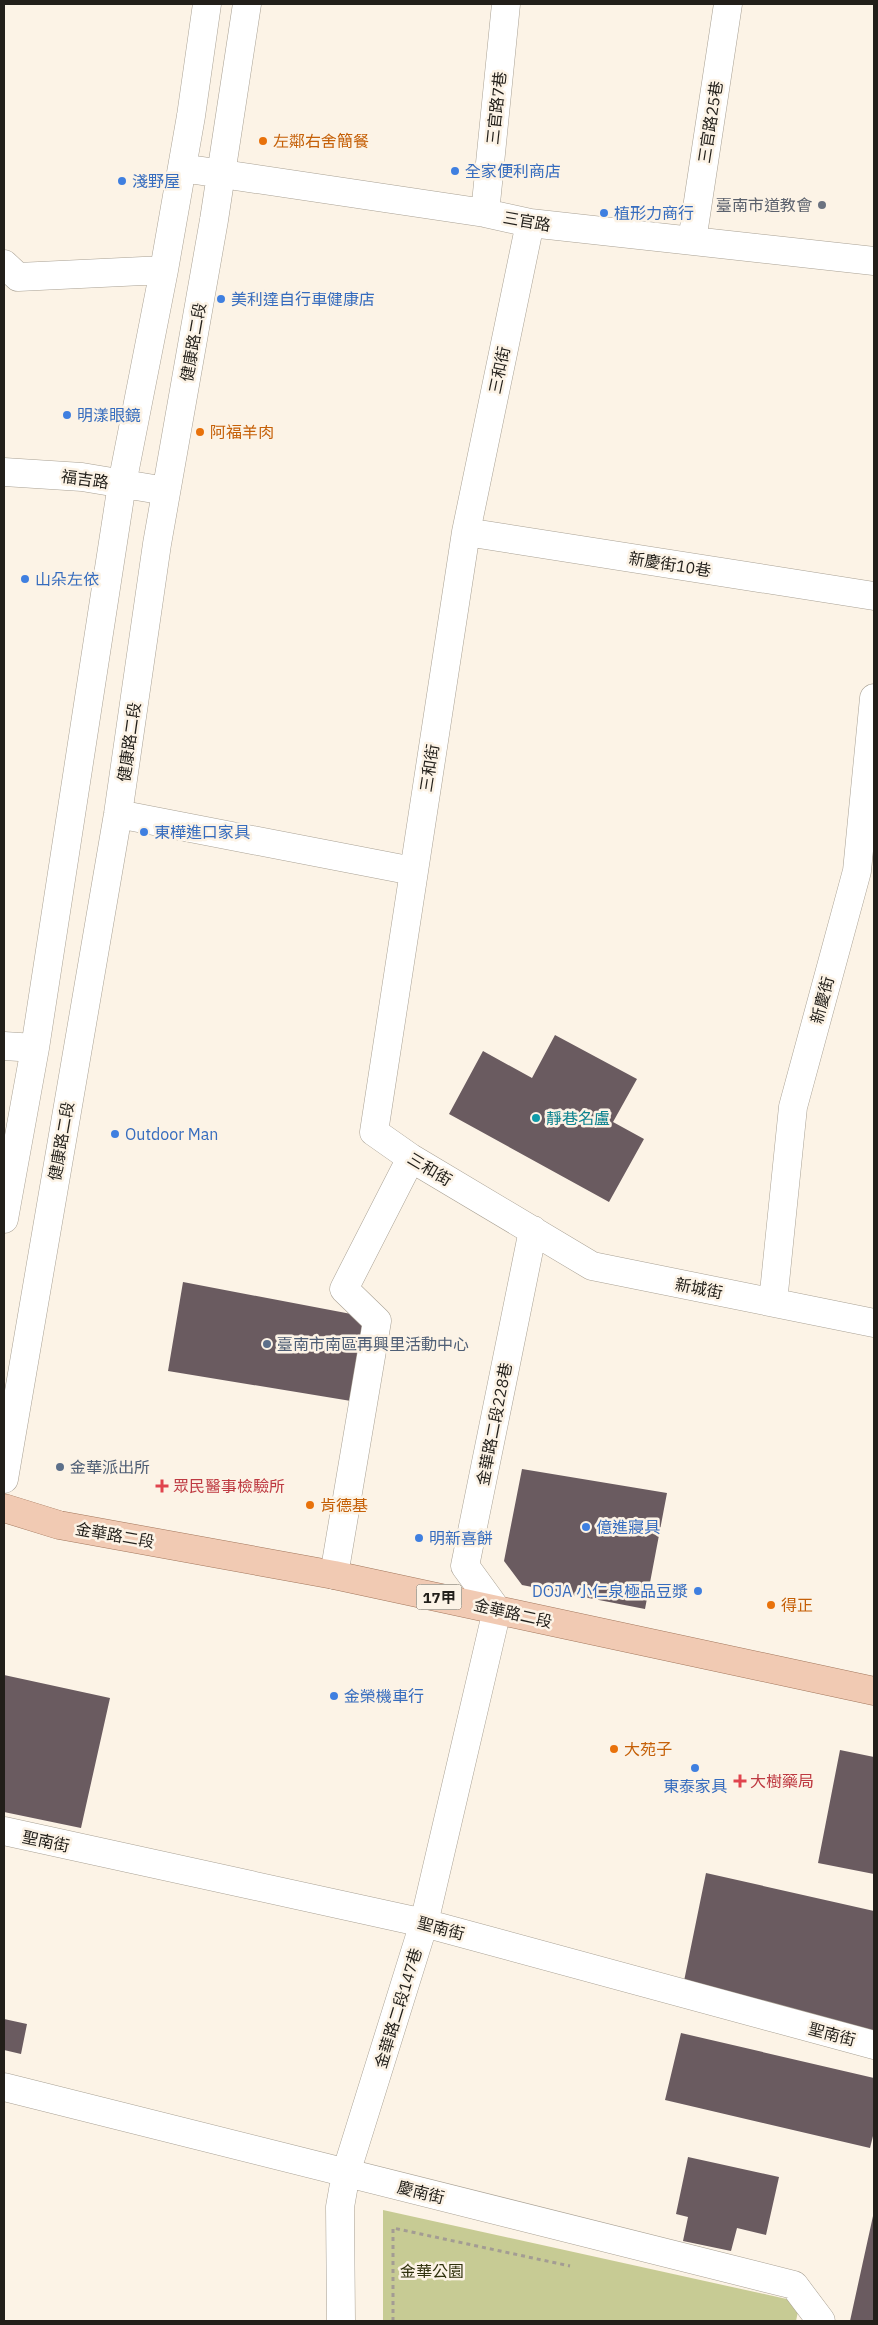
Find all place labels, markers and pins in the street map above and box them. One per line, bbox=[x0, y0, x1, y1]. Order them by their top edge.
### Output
place label: 左鄰右舍簡餐 bbox=[273, 131, 369, 151]
marker: 左鄰右舍簡餐 bbox=[257, 135, 269, 147]
place label: 全家便利商店 bbox=[465, 161, 561, 181]
marker: 全家便利商店 bbox=[449, 165, 461, 177]
place label: 淺野屋 bbox=[132, 171, 180, 191]
marker: 淺野屋 bbox=[116, 175, 128, 187]
place label: 臺南市道教會 bbox=[716, 195, 812, 215]
marker: 臺南市道教會 bbox=[816, 199, 828, 211]
place label: 植形力商行 bbox=[614, 203, 694, 223]
marker: 植形力商行 bbox=[598, 207, 610, 219]
place label: 美利達自行車健康店 bbox=[231, 289, 375, 309]
marker: 美利達自行車健康店 bbox=[215, 293, 227, 305]
place label: 明漾眼鏡 bbox=[77, 405, 141, 425]
marker: 明漾眼鏡 bbox=[61, 409, 73, 421]
place label: 阿福羊肉 bbox=[210, 422, 274, 442]
marker: 阿福羊肉 bbox=[194, 426, 206, 438]
place label: 山朵左依 bbox=[35, 569, 99, 589]
marker: 山朵左依 bbox=[19, 573, 31, 585]
place label: 東樺進口家具 bbox=[154, 822, 250, 842]
marker: 東樺進口家具 bbox=[138, 826, 150, 838]
place label: 靜巷名盧 bbox=[546, 1108, 610, 1128]
marker: 靜巷名盧 bbox=[530, 1112, 542, 1124]
place label: Outdoor Man bbox=[125, 1124, 218, 1144]
marker: Outdoor Man bbox=[109, 1128, 121, 1140]
place label: 臺南市南區再興里活動中心 bbox=[277, 1334, 469, 1354]
marker: 臺南市南區再興里活動中心 bbox=[261, 1338, 273, 1350]
place label: 金華派出所 bbox=[70, 1457, 150, 1477]
marker: 金華派出所 bbox=[54, 1461, 66, 1473]
place label: 眾民醫事檢驗所 bbox=[173, 1476, 285, 1496]
marker: 眾民醫事檢驗所 bbox=[155, 1479, 169, 1493]
place label: 肯德基 bbox=[320, 1495, 368, 1515]
marker: 肯德基 bbox=[304, 1499, 316, 1511]
place label: 億進寢具 bbox=[596, 1517, 660, 1537]
marker: 億進寢具 bbox=[580, 1521, 592, 1533]
place label: 明新喜餅 bbox=[429, 1528, 493, 1548]
marker: 明新喜餅 bbox=[413, 1532, 425, 1544]
place label: DOJA 小仁泉極品豆漿 bbox=[532, 1581, 688, 1601]
marker: DOJA 小仁泉極品豆漿 bbox=[692, 1585, 704, 1597]
place label: 得正 bbox=[781, 1595, 813, 1615]
marker: 得正 bbox=[765, 1599, 777, 1611]
place label: 金榮機車行 bbox=[344, 1686, 424, 1706]
marker: 金榮機車行 bbox=[328, 1690, 340, 1702]
place label: 大苑子 bbox=[624, 1739, 672, 1759]
marker: 大苑子 bbox=[608, 1743, 620, 1755]
marker: 東泰家具 bbox=[689, 1762, 701, 1774]
place label: 大樹藥局 bbox=[750, 1771, 814, 1791]
marker: 大樹藥局 bbox=[734, 1775, 746, 1787]
place label: 東泰家具 bbox=[663, 1776, 727, 1796]

